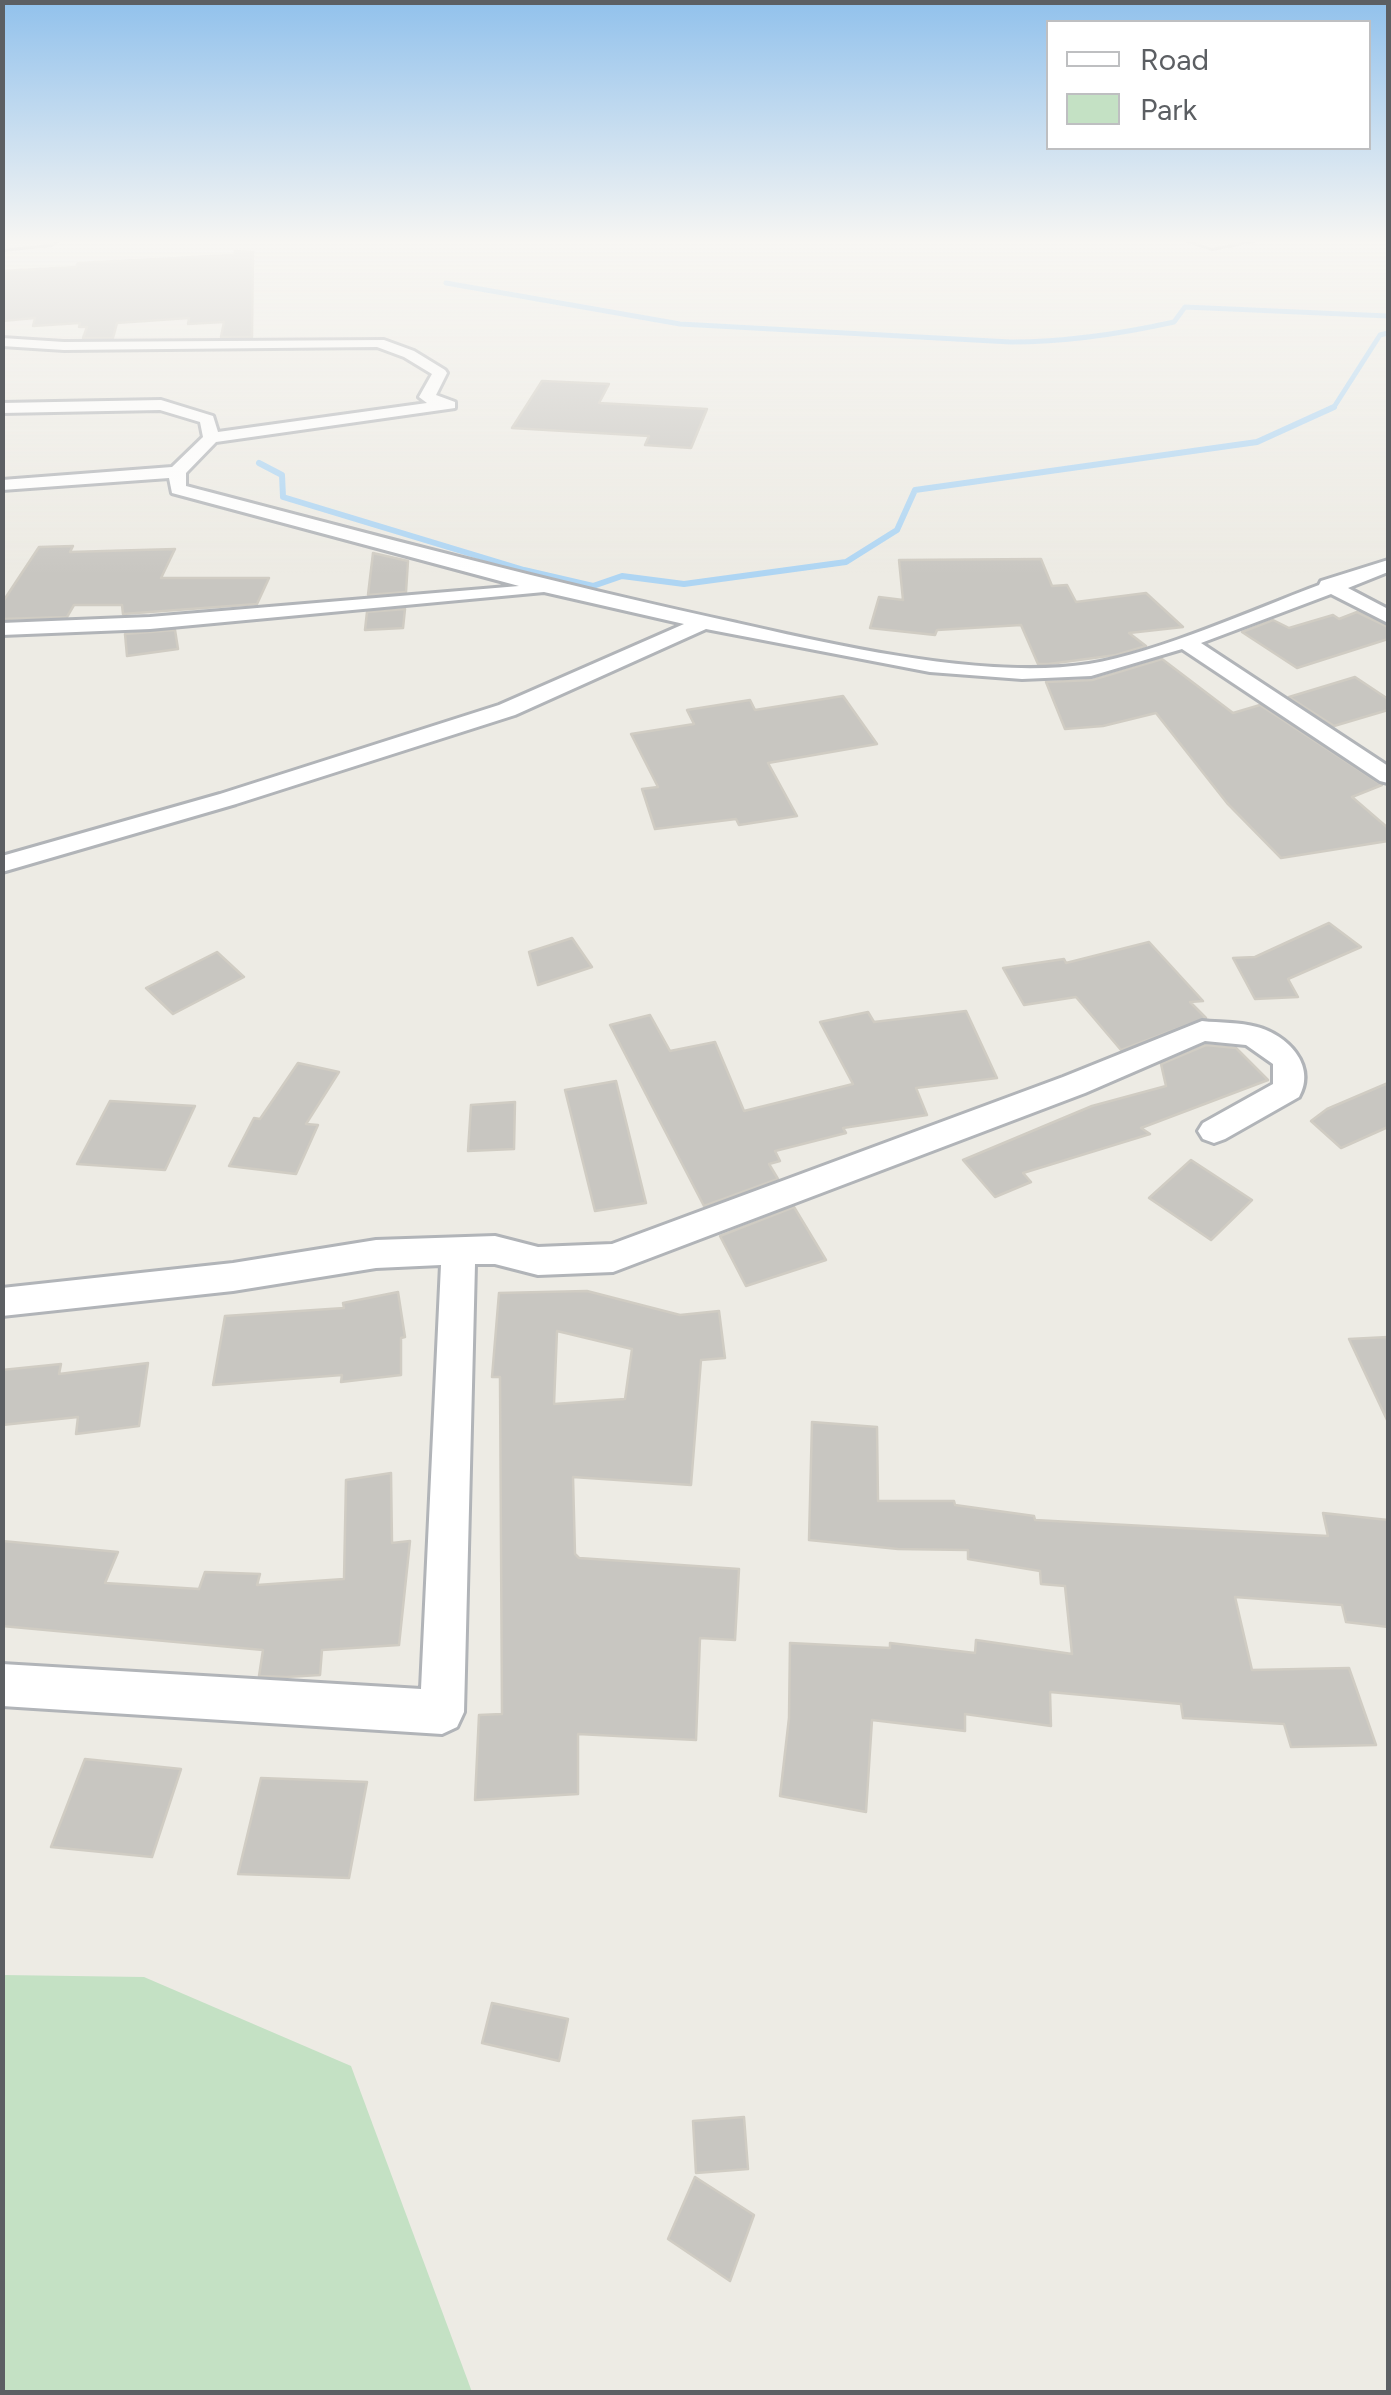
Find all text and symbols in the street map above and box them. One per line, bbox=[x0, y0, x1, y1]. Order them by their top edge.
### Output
legend bbox=[1046, 20, 1371, 150]
text: Road bbox=[1140, 41, 1209, 78]
text: Park bbox=[1140, 91, 1197, 128]

